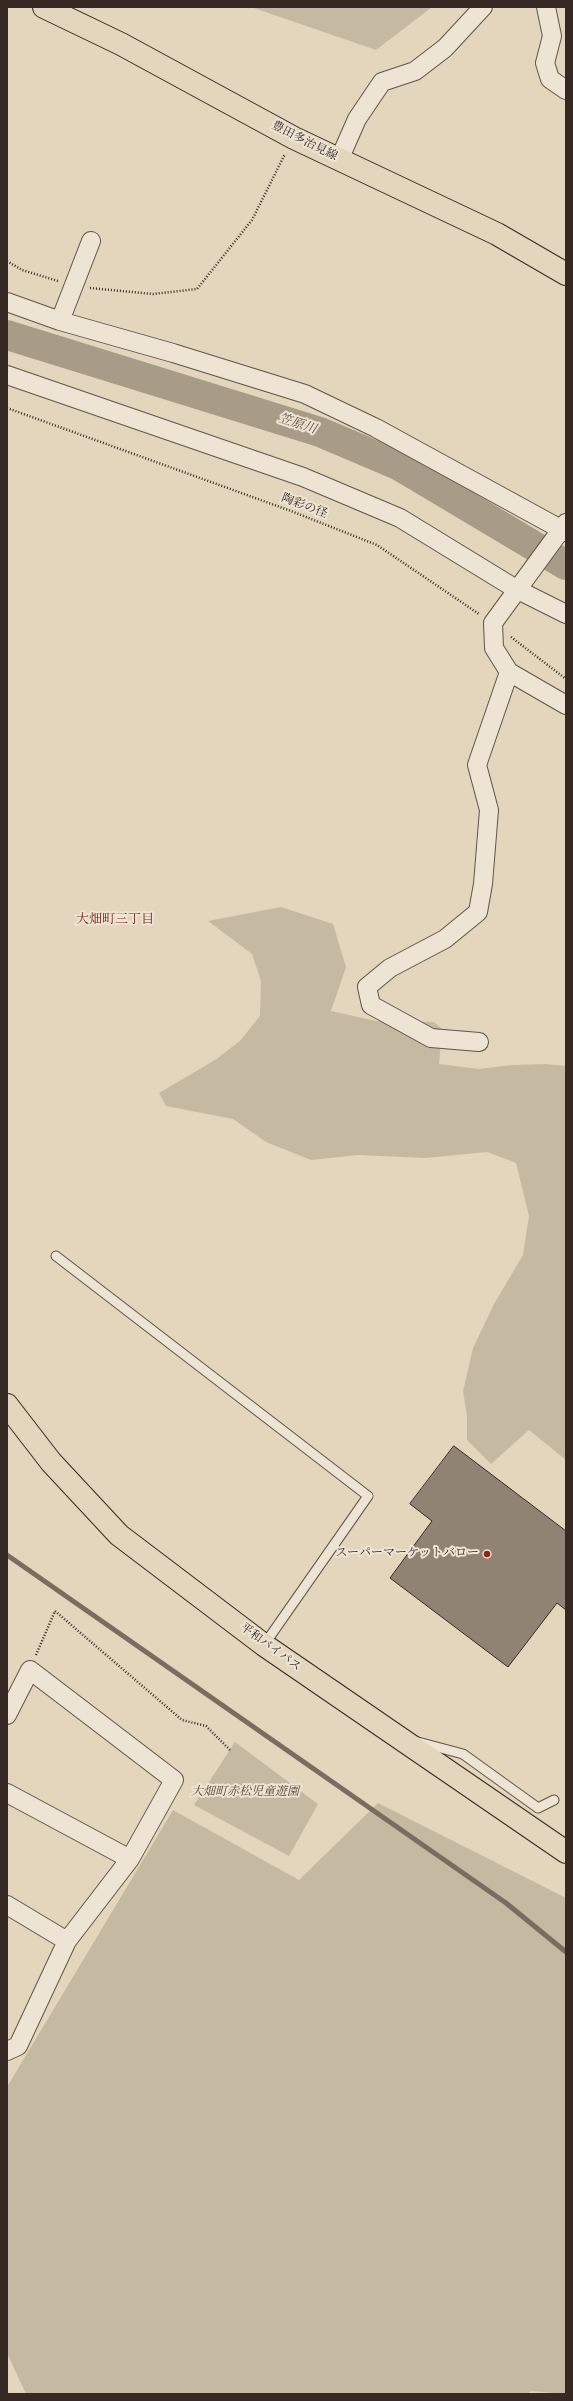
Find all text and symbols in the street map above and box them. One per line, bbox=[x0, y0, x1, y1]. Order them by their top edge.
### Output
street label: 豊田多治見線 bbox=[269, 119, 339, 165]
water label: 笠原川 bbox=[276, 412, 318, 438]
street label: 陶彩の径 bbox=[279, 492, 329, 522]
district label: 大畑町三丁目 bbox=[76, 913, 154, 929]
place label: スーパーマーケットバロー bbox=[336, 1547, 479, 1561]
marker: スーパーマーケットバロー bbox=[482, 1549, 492, 1559]
street label: 平和バイパス bbox=[237, 1621, 303, 1675]
park label: 大畑町赤松児童遊園 bbox=[191, 1786, 299, 1800]

